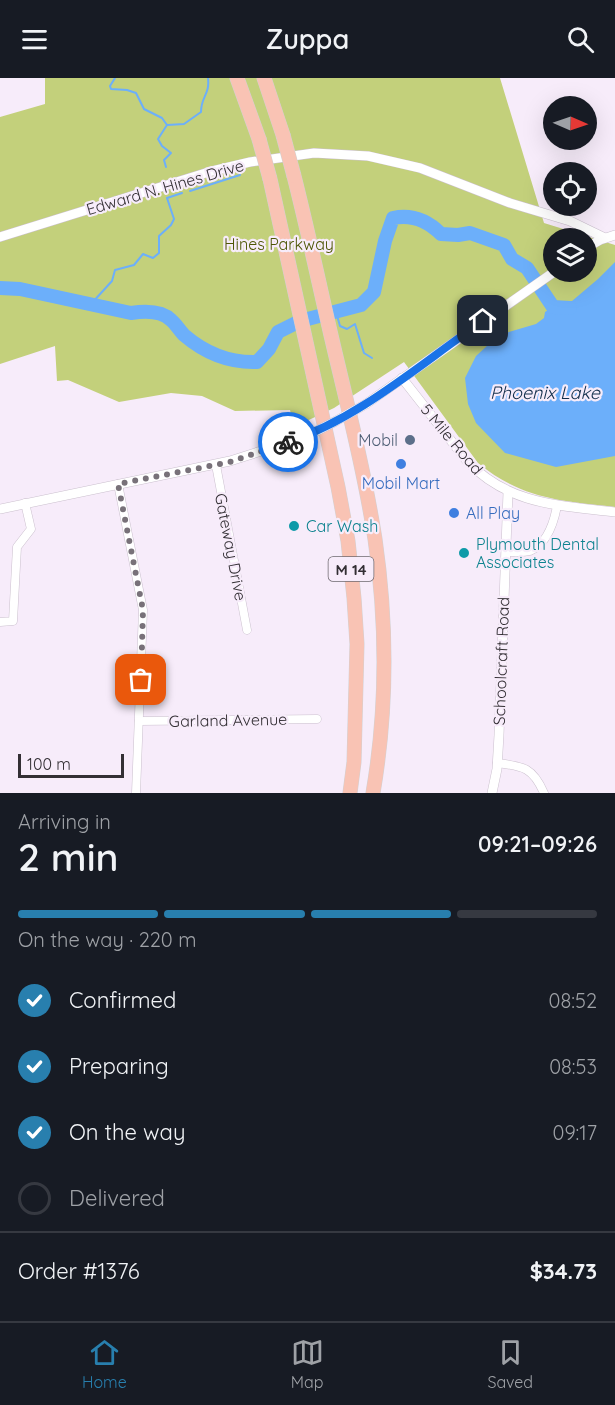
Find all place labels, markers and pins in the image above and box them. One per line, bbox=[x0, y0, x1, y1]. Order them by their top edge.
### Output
pin bbox=[457, 295, 508, 346]
place label: Mobil bbox=[358, 430, 398, 450]
marker: Mobil bbox=[403, 433, 417, 447]
marker: Mobil Mart bbox=[394, 457, 408, 471]
place label: Mobil Mart bbox=[362, 473, 440, 493]
place label: All Play bbox=[466, 503, 520, 523]
marker: All Play bbox=[447, 506, 461, 520]
place label: Car Wash bbox=[306, 516, 378, 536]
marker: Car Wash bbox=[287, 519, 301, 533]
place label: Plymouth Dental Associates bbox=[476, 534, 599, 572]
marker: Plymouth Dental Associates bbox=[457, 546, 471, 560]
pin bbox=[115, 654, 166, 705]

